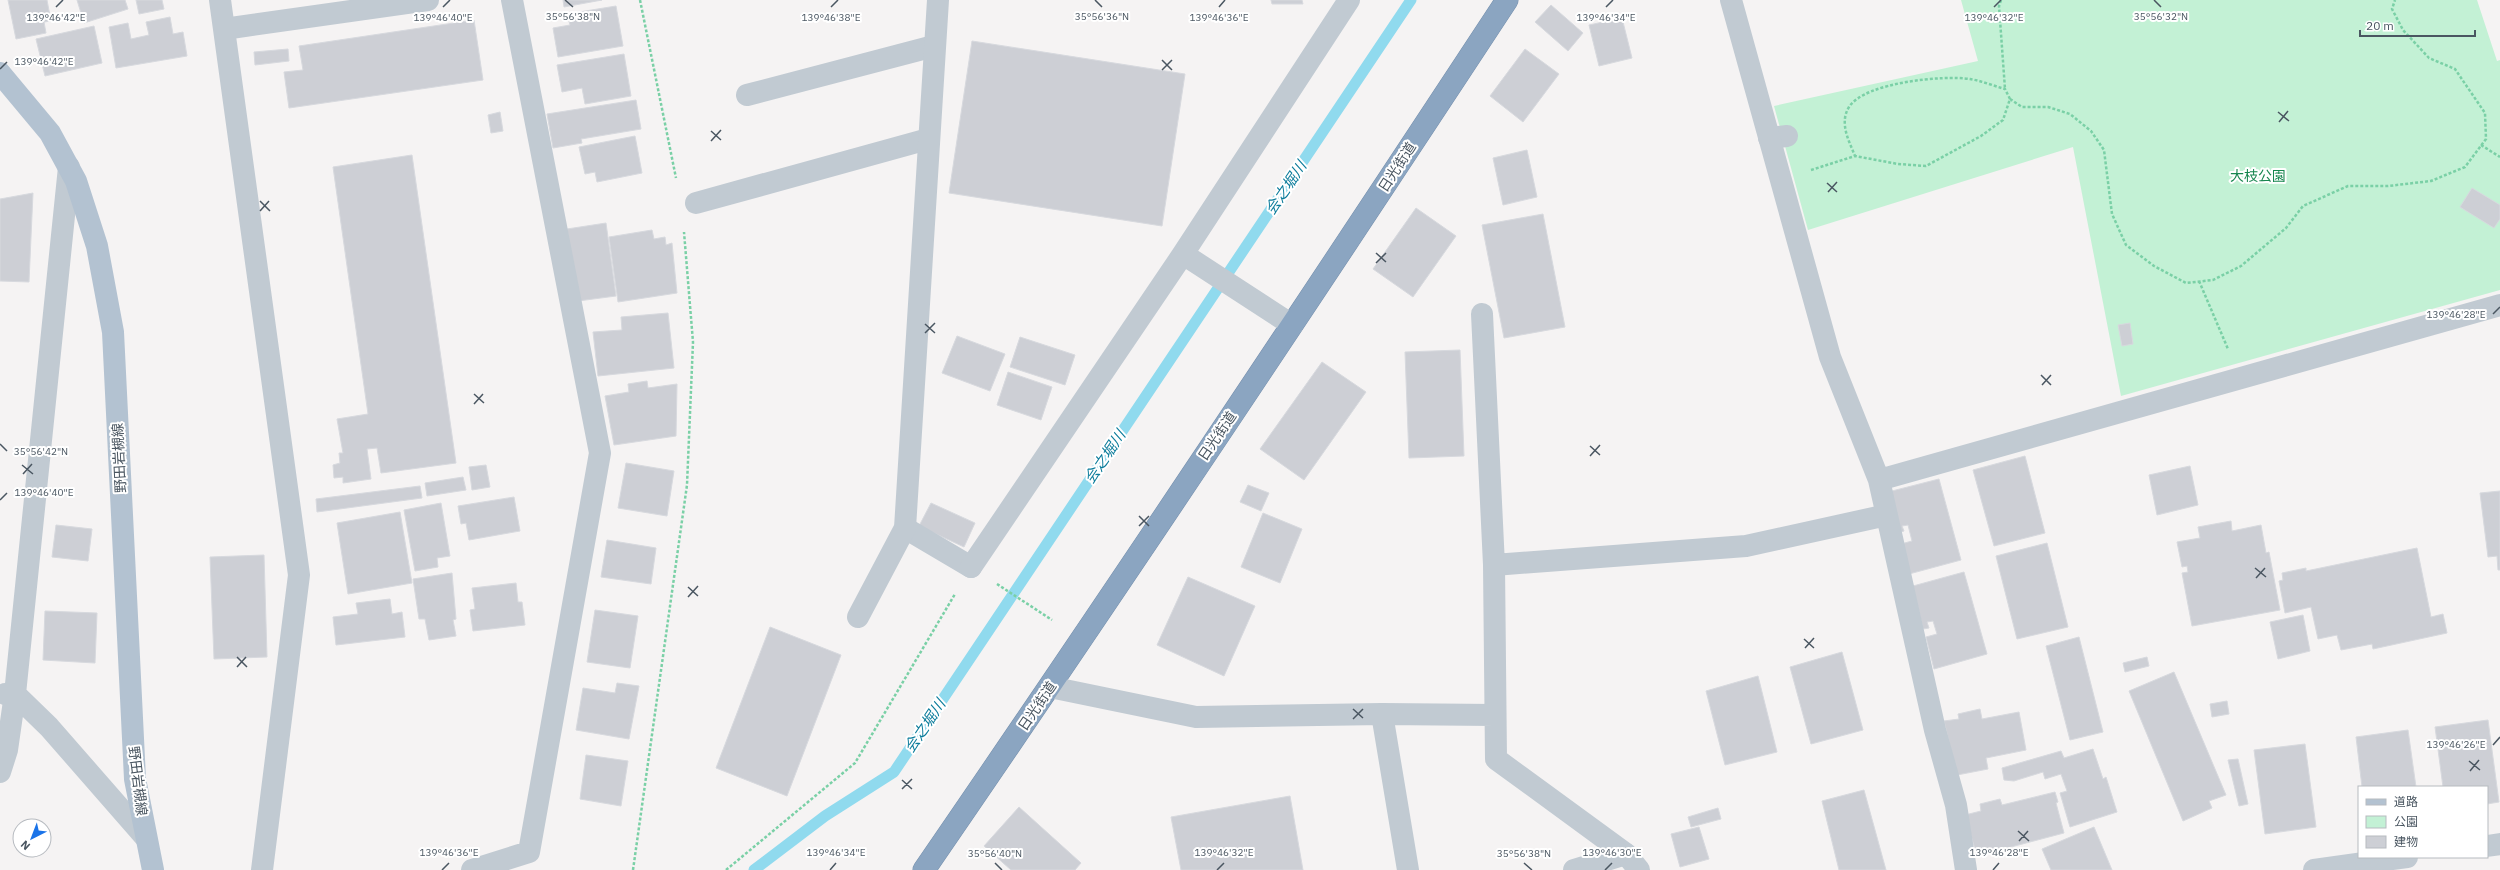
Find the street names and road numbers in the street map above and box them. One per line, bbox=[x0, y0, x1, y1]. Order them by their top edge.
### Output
street label: 日光街道 bbox=[1374, 139, 1420, 195]
street label: 日光街道 bbox=[1194, 408, 1240, 464]
street label: 野田岩槻線 bbox=[108, 423, 130, 493]
street label: 日光街道 bbox=[1014, 678, 1060, 734]
street label: 野田岩槻線 bbox=[125, 745, 151, 817]

